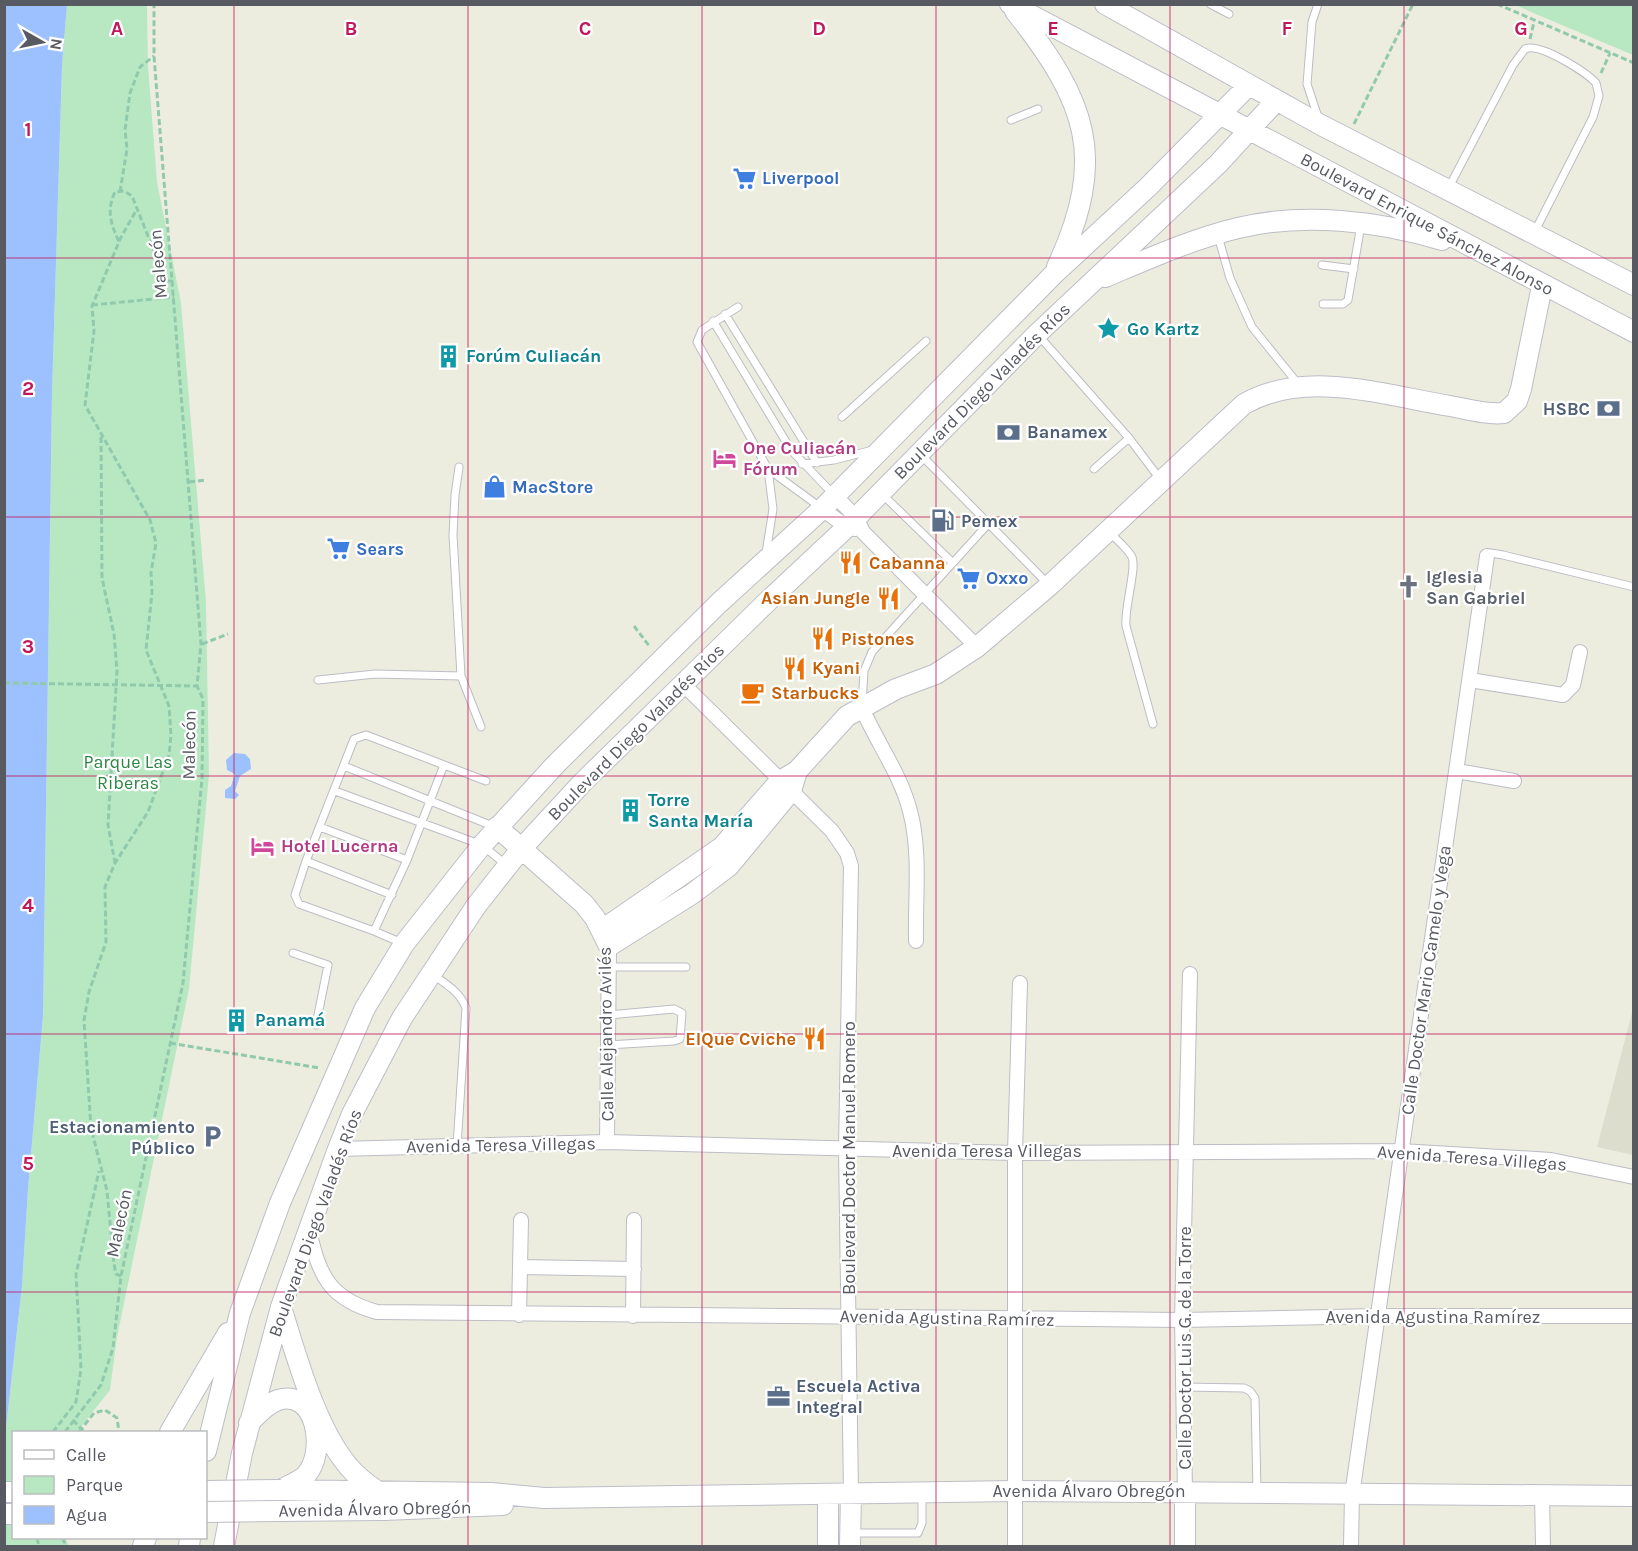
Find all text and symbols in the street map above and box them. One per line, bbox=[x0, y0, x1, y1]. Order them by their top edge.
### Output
north arrow bbox=[12, 12, 72, 72]
text: A bbox=[111, 17, 124, 40]
text: B bbox=[345, 17, 357, 40]
text: C bbox=[579, 17, 591, 40]
text: D bbox=[812, 17, 826, 40]
text: E bbox=[1047, 17, 1059, 40]
text: F bbox=[1282, 17, 1293, 40]
text: G bbox=[1514, 17, 1528, 40]
text: N bbox=[46, 37, 67, 51]
text: 1 bbox=[24, 118, 32, 141]
street label: Boulevard Enrique Sánchez Alonso bbox=[1297, 148, 1557, 300]
supermarket icon: Liverpool bbox=[731, 165, 757, 191]
place label: Liverpool bbox=[762, 167, 840, 189]
street label: Malecón bbox=[144, 228, 172, 300]
street label: Boulevard Diego Valadés Ríos bbox=[889, 298, 1075, 484]
place icon: Go Kartz bbox=[1096, 316, 1122, 342]
place label: Go Kartz bbox=[1127, 318, 1199, 340]
building icon: Forúm Culiacán bbox=[435, 343, 461, 369]
place label: Forúm Culiacán bbox=[466, 345, 601, 367]
text: 2 bbox=[22, 377, 34, 400]
bank icon: HSBC bbox=[1595, 396, 1621, 422]
place label: HSBC bbox=[1543, 398, 1590, 420]
bank icon: Banamex bbox=[996, 419, 1022, 445]
place label: Banamex bbox=[1027, 421, 1108, 443]
place label: One Culiacán Fórum bbox=[743, 437, 856, 480]
hotel icon: One Culiacán Fórum bbox=[712, 445, 738, 471]
shop icon: MacStore bbox=[481, 474, 507, 500]
place label: MacStore bbox=[512, 476, 593, 498]
fuel station icon: Pemex bbox=[930, 508, 956, 534]
place label: Pemex bbox=[961, 510, 1018, 532]
supermarket icon: Sears bbox=[325, 536, 351, 562]
place label: Sears bbox=[356, 538, 404, 560]
restaurant icon: Cabanna bbox=[838, 550, 864, 576]
place label: Cabanna bbox=[869, 552, 945, 574]
supermarket icon: Oxxo bbox=[955, 565, 981, 591]
place label: Iglesia San Gabriel bbox=[1426, 566, 1526, 609]
place label: Oxxo bbox=[986, 567, 1028, 589]
church icon: Iglesia San Gabriel bbox=[1395, 574, 1421, 600]
restaurant icon: Asian Jungle bbox=[875, 585, 901, 611]
place label: Asian Jungle bbox=[761, 587, 870, 609]
restaurant icon: Pistones bbox=[810, 626, 836, 652]
place label: Pistones bbox=[841, 628, 914, 650]
text: 3 bbox=[22, 635, 34, 658]
street label: Boulevard Diego Valadés Ríos bbox=[543, 639, 729, 825]
restaurant icon: Kyani bbox=[781, 655, 807, 681]
place label: Kyani bbox=[812, 657, 860, 679]
cafe icon: Starbucks bbox=[740, 680, 766, 706]
place label: Starbucks bbox=[771, 682, 859, 704]
street label: Malecón bbox=[177, 710, 201, 780]
park label: Parque Las Riberas bbox=[83, 751, 173, 794]
place label: Torre Santa María bbox=[648, 789, 753, 832]
building icon: Torre Santa María bbox=[617, 797, 643, 823]
hotel icon: Hotel Lucerna bbox=[250, 833, 276, 859]
place label: Hotel Lucerna bbox=[281, 835, 399, 857]
street label: Calle Doctor Mario Camelo y Vega bbox=[1396, 844, 1456, 1116]
text: 4 bbox=[22, 894, 34, 917]
street label: Calle Alejandro Avilés bbox=[593, 946, 619, 1122]
building icon: Panamá bbox=[224, 1007, 250, 1033]
place label: Panamá bbox=[255, 1009, 325, 1031]
street label: Boulevard Doctor Manuel Romero bbox=[838, 1021, 860, 1295]
restaurant icon: ElQue Cviche bbox=[801, 1026, 827, 1052]
place label: ElQue Cviche bbox=[685, 1028, 796, 1050]
street label: Boulevard Diego Valadés Ríos bbox=[263, 1106, 367, 1340]
place label: Estacionamiento Público bbox=[49, 1116, 195, 1159]
parking icon: Estacionamiento Público bbox=[200, 1124, 226, 1150]
street label: Avenida Teresa Villegas bbox=[406, 1132, 596, 1158]
street label: Avenida Teresa Villegas bbox=[892, 1140, 1082, 1162]
street label: Avenida Teresa Villegas bbox=[1376, 1140, 1568, 1176]
text: 5 bbox=[22, 1152, 34, 1175]
street label: Malecón bbox=[101, 1187, 137, 1259]
street label: Calle Doctor Luis G. de la Torre bbox=[1174, 1226, 1196, 1470]
street label: Avenida Agustina Ramírez bbox=[839, 1305, 1055, 1331]
street label: Avenida Agustina Ramírez bbox=[1326, 1306, 1540, 1328]
place label: Escuela Activa Integral bbox=[796, 1375, 921, 1418]
office icon: Escuela Activa Integral bbox=[765, 1383, 791, 1409]
legend bbox=[12, 1431, 207, 1539]
text: Calle bbox=[66, 1444, 106, 1466]
text: Parque bbox=[66, 1474, 123, 1496]
street label: Avenida Álvaro Obregón bbox=[992, 1479, 1186, 1502]
street label: Avenida Álvaro Obregón bbox=[278, 1495, 472, 1522]
text: Agua bbox=[66, 1504, 107, 1526]

